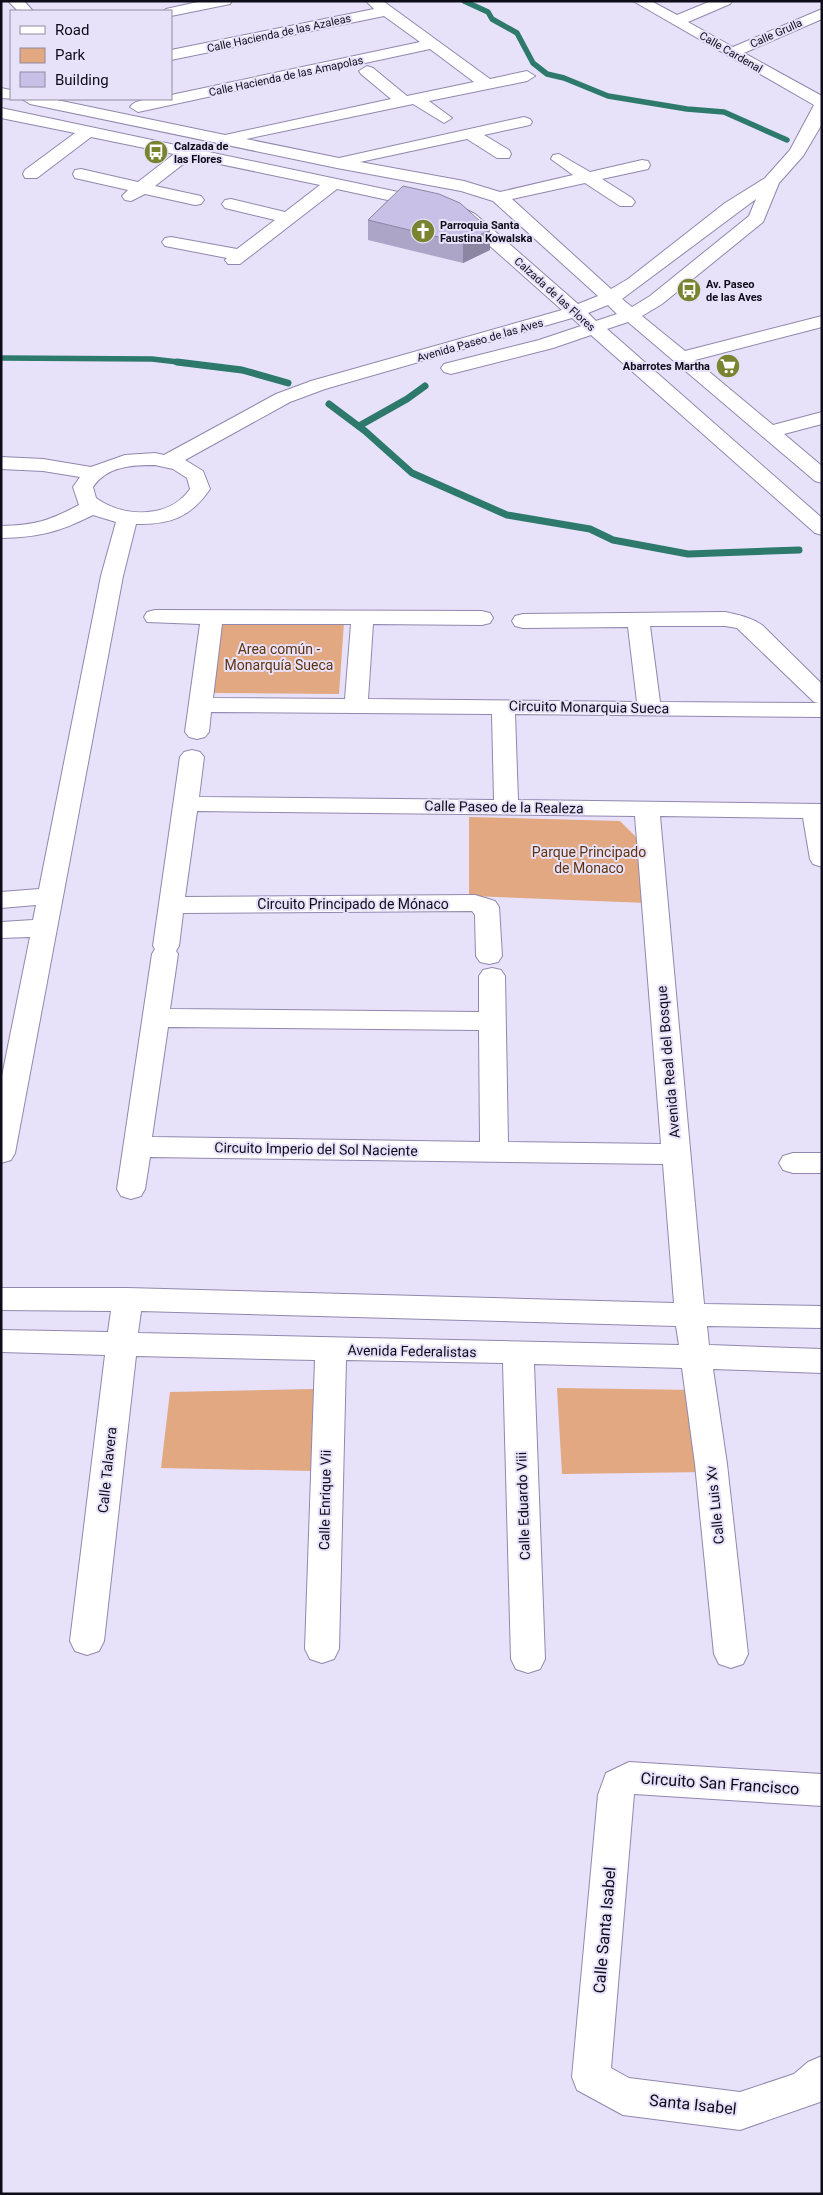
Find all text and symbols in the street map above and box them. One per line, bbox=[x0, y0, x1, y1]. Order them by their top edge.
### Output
legend bbox=[10, 10, 172, 100]
street label: Calle Hacienda de las Azaleas bbox=[206, 12, 353, 55]
street label: Calle Grulla bbox=[748, 16, 804, 51]
text: Road bbox=[55, 21, 89, 39]
street label: Calle Cardenal bbox=[697, 29, 765, 76]
text: Park bbox=[55, 46, 86, 64]
street label: Calle Hacienda de las Amapolas bbox=[208, 54, 365, 99]
text: Building bbox=[55, 71, 109, 89]
bus stop icon: Calzada de las Flores bbox=[143, 139, 169, 165]
place label: Calzada de las Flores bbox=[174, 140, 228, 166]
church icon: Parroquia Santa Faustina Kowalska bbox=[410, 218, 436, 244]
place label: Parroquia Santa Faustina Kowalska bbox=[440, 219, 532, 245]
street label: Calzada de las Flores bbox=[512, 255, 598, 334]
bus stop icon: Av. Paseo de las Aves bbox=[676, 277, 702, 303]
place label: Av. Paseo de las Aves bbox=[706, 278, 763, 304]
street label: Avenida Paseo de las Aves bbox=[416, 316, 545, 365]
supermarket icon: Abarrotes Martha bbox=[715, 353, 741, 379]
place label: Abarrotes Martha bbox=[623, 360, 710, 373]
park label: Area común - Monarquía Sueca bbox=[225, 641, 333, 673]
street label: Circuito Monarquia Sueca bbox=[509, 698, 669, 716]
street label: Calle Paseo de la Realeza bbox=[424, 798, 584, 816]
park label: Parque Principado de Monaco bbox=[532, 844, 646, 876]
street label: Circuito Principado de Mónaco bbox=[257, 896, 449, 912]
street label: Avenida Real del Bosque bbox=[653, 985, 683, 1139]
street label: Circuito Imperio del Sol Naciente bbox=[214, 1139, 418, 1159]
street label: Avenida Federalistas bbox=[347, 1342, 477, 1360]
street label: Calle Talavera bbox=[95, 1426, 119, 1514]
street label: Calle Enrique Vii bbox=[316, 1450, 334, 1550]
street label: Calle Eduardo Viii bbox=[513, 1451, 533, 1561]
street label: Calle Luis Xv bbox=[703, 1465, 727, 1545]
street label: Circuito San Francisco bbox=[640, 1768, 800, 1799]
street label: Calle Santa Isabel bbox=[590, 1866, 619, 1994]
street label: Santa Isabel bbox=[648, 2090, 738, 2119]

